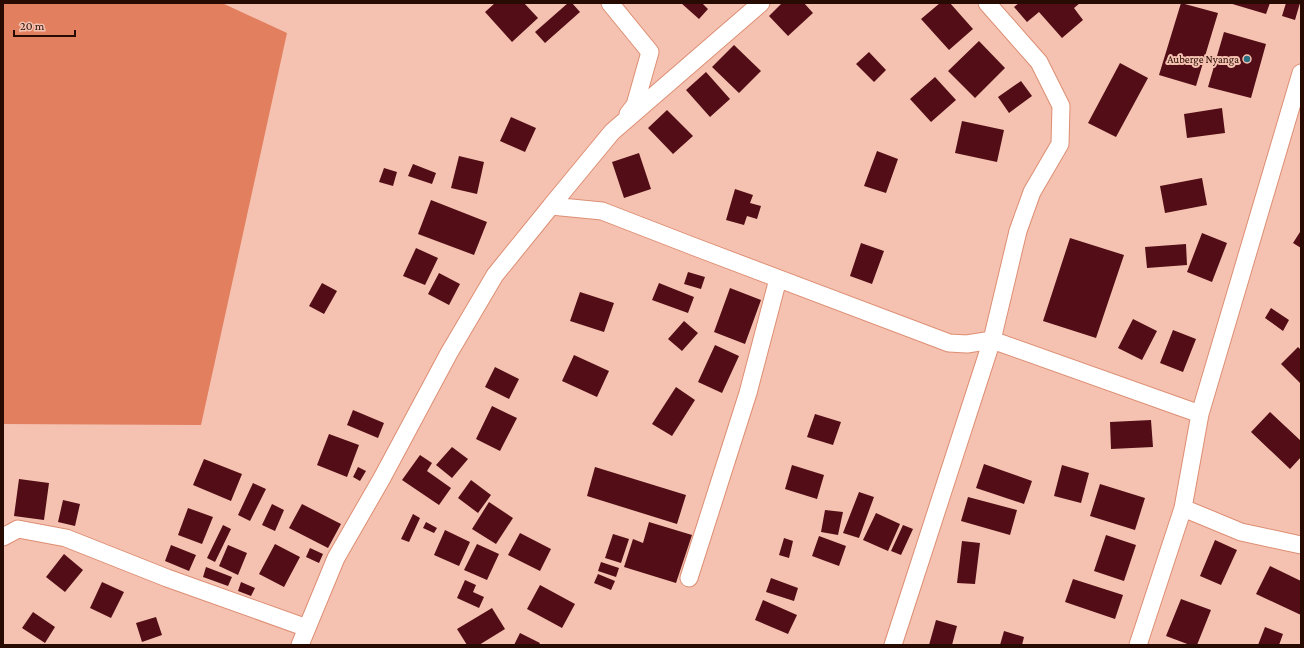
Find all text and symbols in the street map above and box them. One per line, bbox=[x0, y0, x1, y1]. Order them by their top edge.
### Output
scale bar bbox=[14, 12, 75, 38]
text: 20 m bbox=[20, 19, 45, 33]
place label: Auberge Nyanga bbox=[1167, 53, 1239, 66]
marker: Auberge Nyanga bbox=[1242, 54, 1252, 64]

